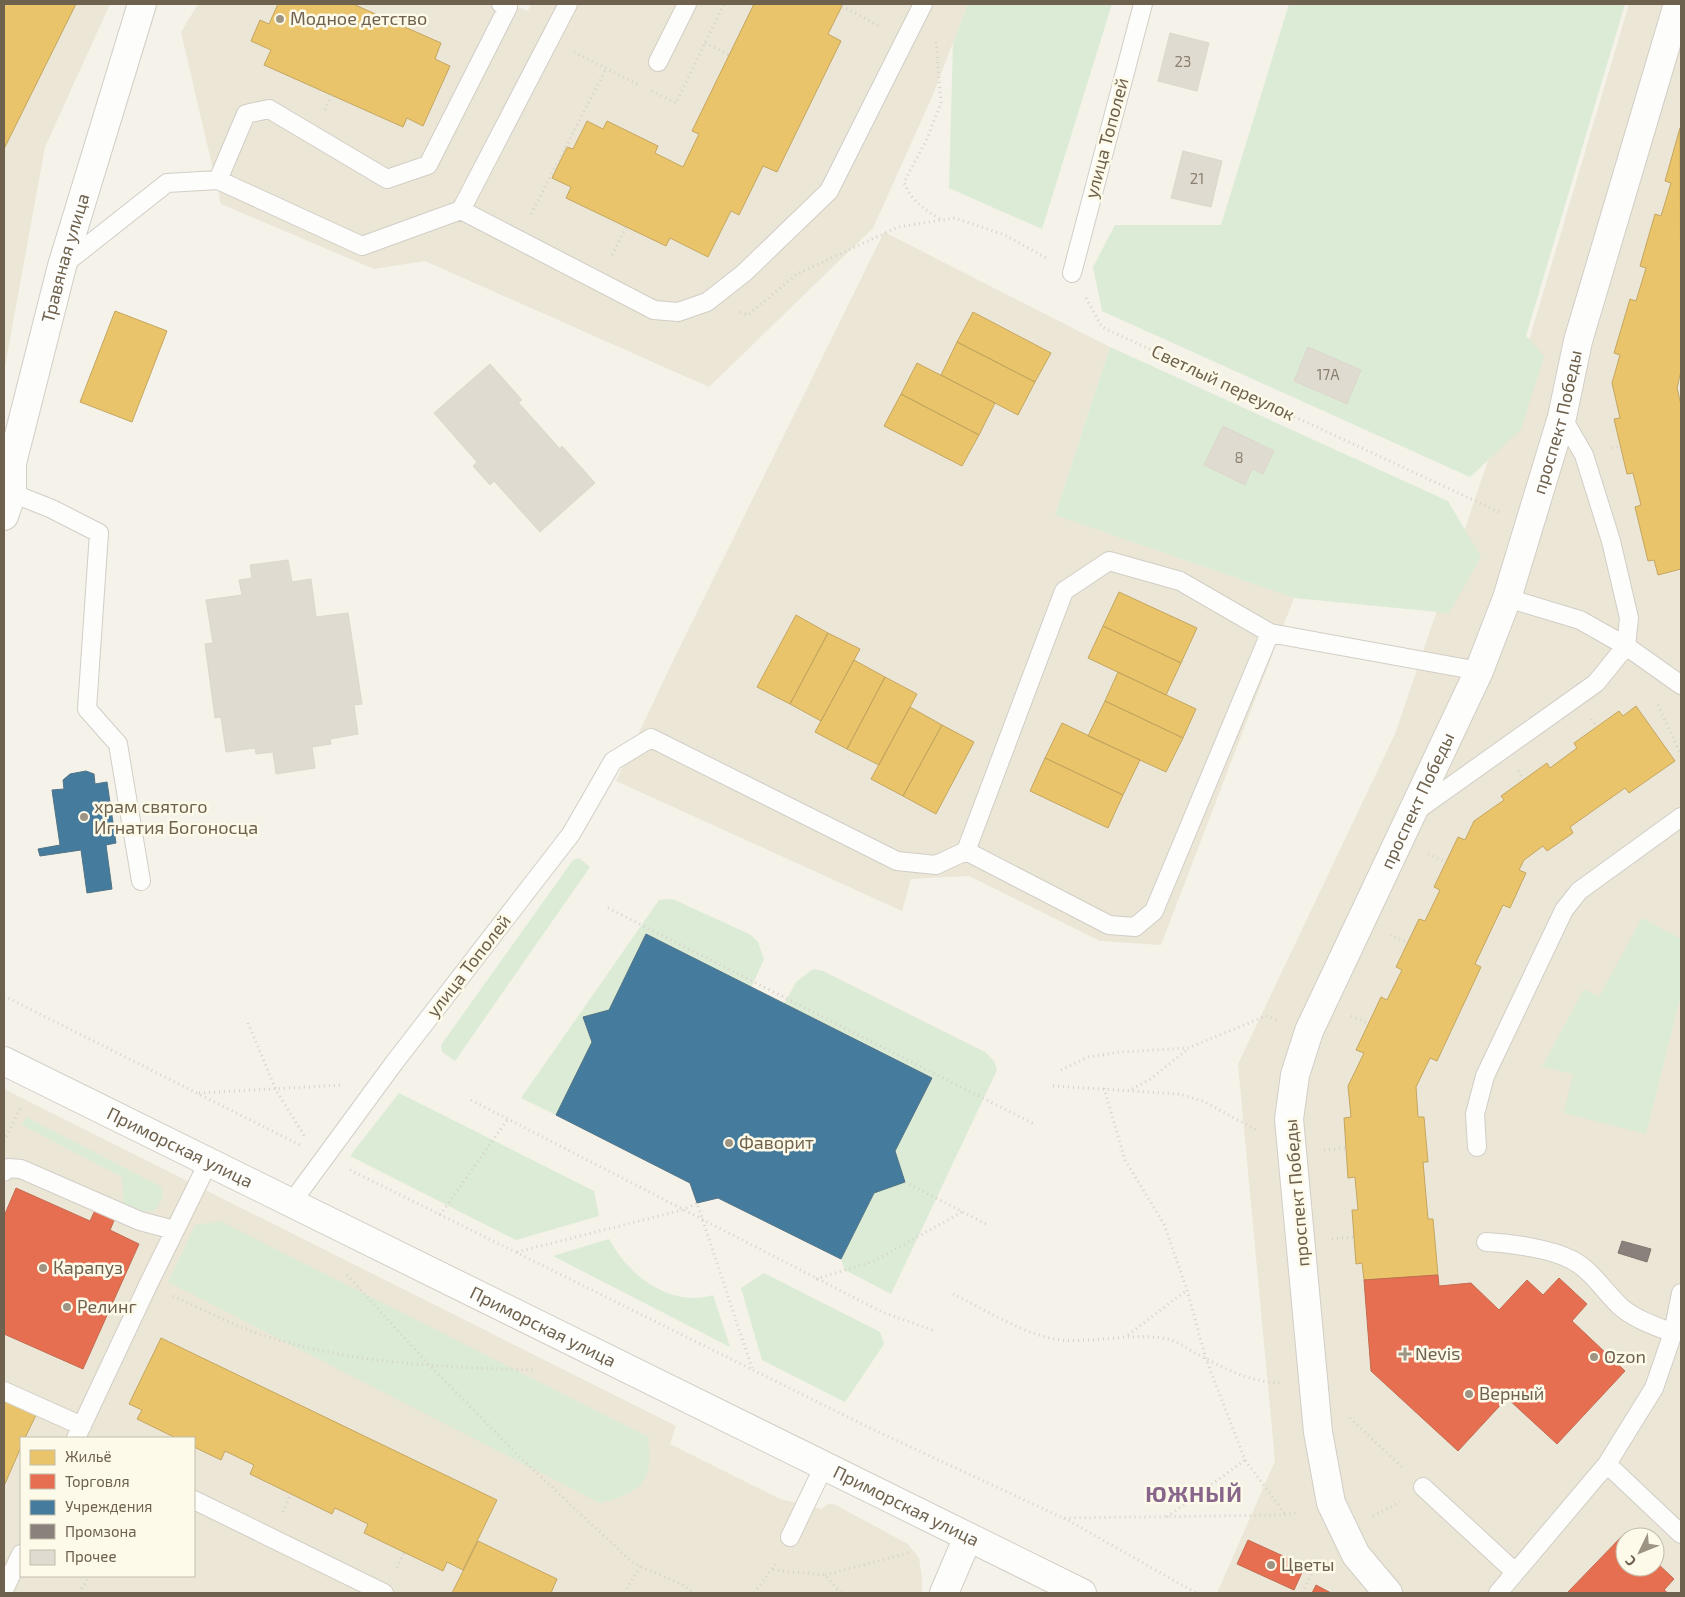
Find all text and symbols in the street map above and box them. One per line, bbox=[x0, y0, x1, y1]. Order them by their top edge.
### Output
place label: Модное детство bbox=[290, 7, 427, 29]
marker: Модное детство bbox=[274, 13, 286, 25]
house number: 23 bbox=[1175, 52, 1191, 70]
street label: улица Тополей bbox=[1079, 75, 1133, 200]
house number: 21 bbox=[1190, 169, 1204, 187]
street label: Травяная улица bbox=[36, 191, 94, 325]
street label: Светлый переулок bbox=[1148, 339, 1299, 425]
street label: проспект Победы bbox=[1527, 348, 1586, 497]
house number: 17А bbox=[1317, 365, 1340, 383]
house number: 8 bbox=[1234, 448, 1244, 466]
street label: проспект Победы bbox=[1375, 729, 1458, 872]
place label: храм святого Игнатия Богоносца bbox=[94, 795, 258, 838]
marker: храм святого Игнатия Богоносца bbox=[78, 811, 90, 823]
street label: улица Тополей bbox=[421, 910, 515, 1021]
street label: Приморская улица bbox=[104, 1102, 257, 1192]
street label: проспект Победы bbox=[1279, 1118, 1313, 1268]
place label: Фаворит bbox=[739, 1131, 814, 1153]
marker: Фаворит bbox=[723, 1137, 735, 1149]
place label: Карапуз bbox=[53, 1256, 123, 1278]
marker: Карапуз bbox=[37, 1262, 49, 1274]
street label: Приморская улица bbox=[467, 1281, 620, 1371]
place label: Релинг bbox=[77, 1295, 137, 1317]
marker: Релинг bbox=[61, 1301, 73, 1313]
place label: Nevis bbox=[1415, 1342, 1460, 1364]
place label: Ozon bbox=[1604, 1345, 1646, 1367]
marker: Nevis bbox=[1399, 1348, 1411, 1360]
marker: Ozon bbox=[1588, 1351, 1600, 1363]
place label: Верный bbox=[1479, 1382, 1544, 1404]
marker: Верный bbox=[1463, 1388, 1475, 1400]
legend bbox=[20, 1437, 195, 1577]
text: Жильё bbox=[65, 1447, 112, 1465]
street label: Приморская улица bbox=[830, 1460, 983, 1551]
text: Торговля bbox=[65, 1472, 130, 1490]
district label: ЮЖНЫЙ bbox=[1145, 1480, 1243, 1506]
text: Учреждения bbox=[65, 1497, 152, 1515]
text: Промзона bbox=[65, 1522, 137, 1540]
north arrow bbox=[1615, 1527, 1665, 1577]
text: Прочее bbox=[65, 1547, 117, 1565]
text: С bbox=[1621, 1552, 1639, 1570]
place label: Цветы bbox=[1281, 1553, 1335, 1575]
marker: Цветы bbox=[1265, 1559, 1277, 1571]

